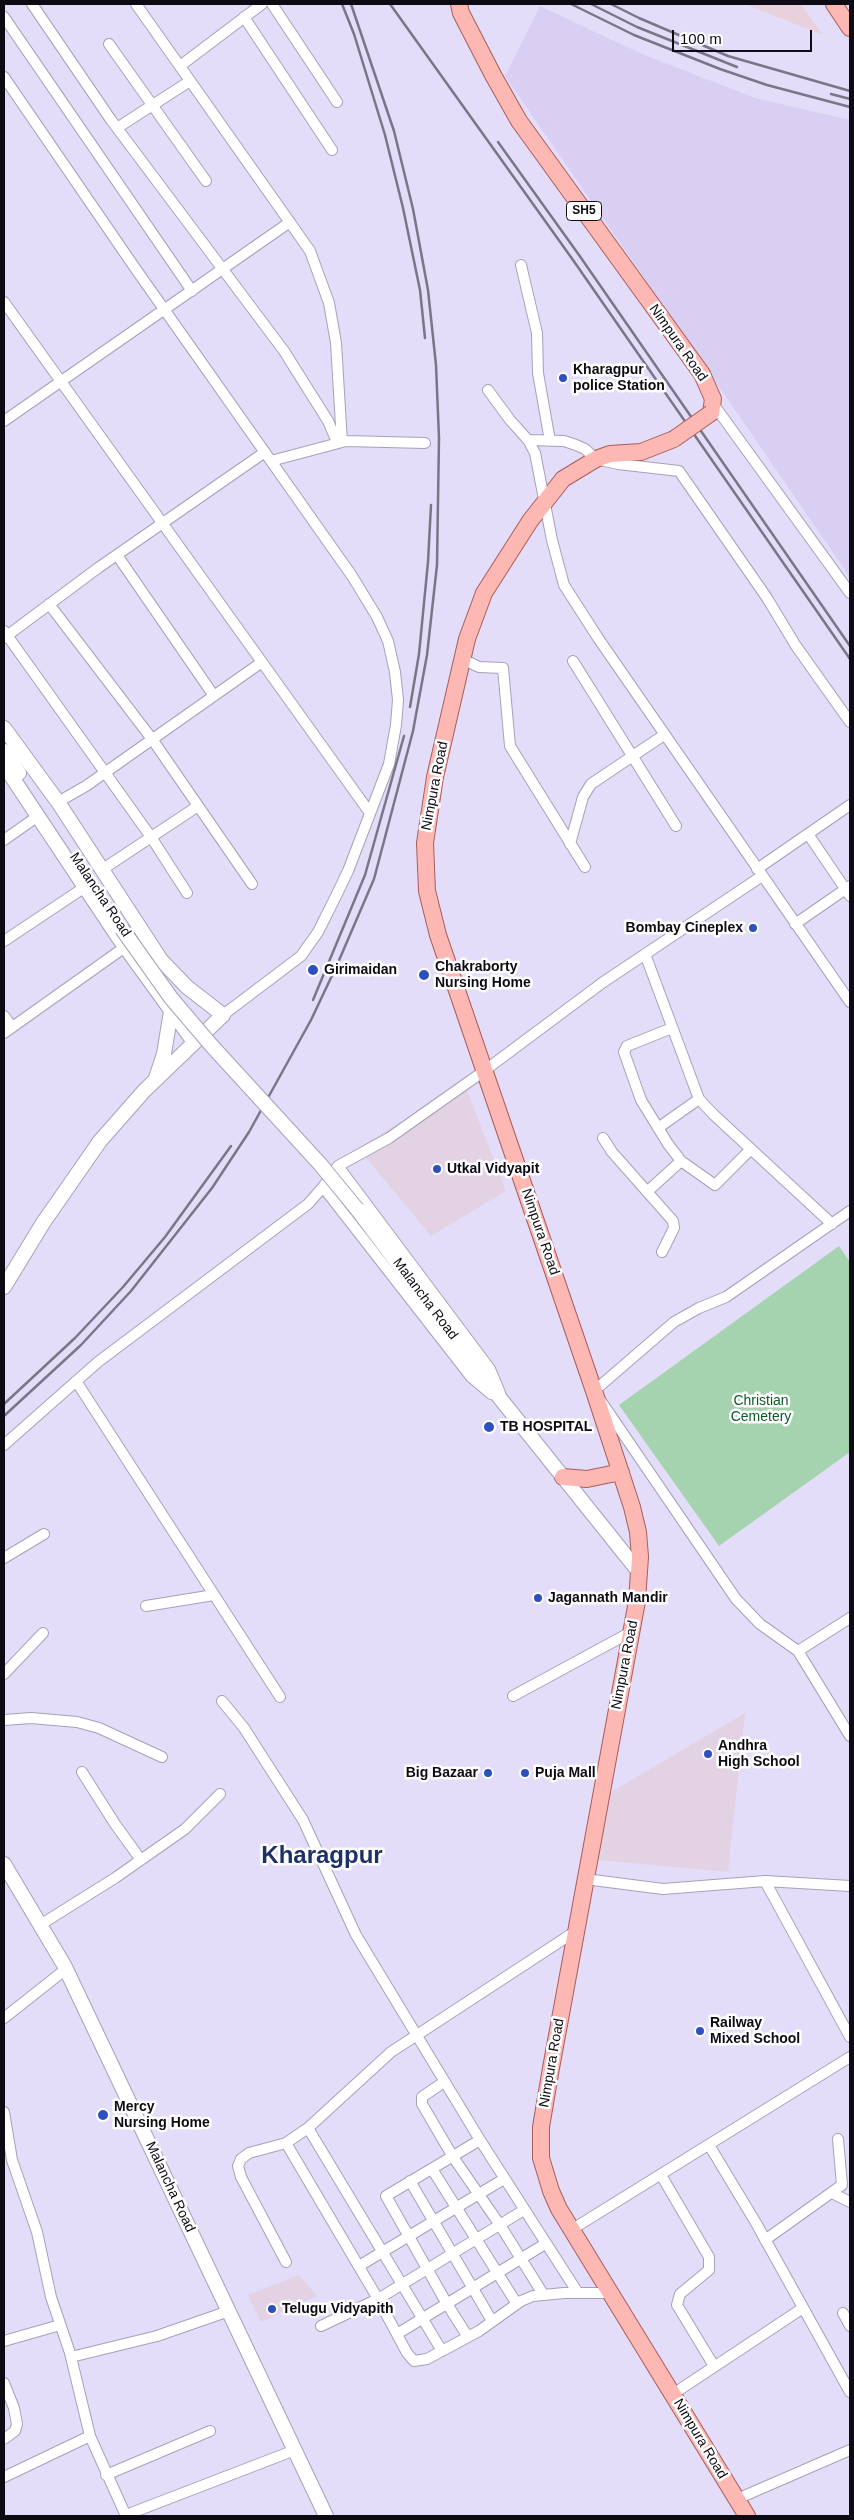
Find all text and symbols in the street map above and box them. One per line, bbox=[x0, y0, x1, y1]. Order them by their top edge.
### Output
scale bar bbox=[674, 20, 814, 52]
text: 100 m bbox=[680, 30, 722, 47]
road number: SH5 bbox=[566, 202, 602, 220]
street label: Nimpura Road bbox=[645, 301, 711, 385]
place label: Kharagpur police Station bbox=[573, 362, 665, 394]
marker: Kharagpur police Station bbox=[557, 372, 569, 384]
street label: Nimpura Road bbox=[418, 740, 452, 832]
street label: Malancha Road bbox=[66, 850, 134, 940]
place label: Bombay Cineplex bbox=[626, 920, 743, 936]
marker: Bombay Cineplex bbox=[747, 922, 759, 934]
place label: Chakraborty Nursing Home bbox=[435, 959, 531, 992]
place label: Girimaidan bbox=[324, 962, 397, 978]
marker: Girimaidan bbox=[306, 963, 320, 977]
marker: Chakraborty Nursing Home bbox=[417, 968, 431, 982]
place label: Utkal Vidyapit bbox=[447, 1161, 539, 1177]
marker: Utkal Vidyapit bbox=[431, 1163, 443, 1175]
street label: Nimpura Road bbox=[517, 1187, 563, 1277]
street label: Malancha Road bbox=[389, 1255, 461, 1343]
park label: Christian Cemetery bbox=[731, 1393, 791, 1425]
place label: TB HOSPITAL bbox=[500, 1419, 592, 1435]
marker: TB HOSPITAL bbox=[482, 1420, 496, 1434]
place label: Jagannath Mandir bbox=[548, 1590, 668, 1606]
marker: Jagannath Mandir bbox=[532, 1592, 544, 1604]
street label: Nimpura Road bbox=[608, 1619, 642, 1711]
place label: Andhra High School bbox=[718, 1738, 800, 1770]
marker: Andhra High School bbox=[702, 1748, 714, 1760]
place label: Big Bazaar bbox=[406, 1765, 478, 1781]
place label: Puja Mall bbox=[535, 1765, 596, 1781]
marker: Big Bazaar bbox=[482, 1767, 494, 1779]
marker: Puja Mall bbox=[519, 1767, 531, 1779]
district label: Kharagpur bbox=[261, 1842, 383, 1870]
place label: Railway Mixed School bbox=[710, 2015, 800, 2048]
street label: Nimpura Road bbox=[536, 2017, 568, 2109]
marker: Railway Mixed School bbox=[694, 2025, 706, 2037]
place label: Mercy Nursing Home bbox=[114, 2099, 210, 2132]
marker: Mercy Nursing Home bbox=[96, 2108, 110, 2122]
street label: Malancha Road bbox=[142, 2139, 198, 2235]
place label: Telugu Vidyapith bbox=[282, 2301, 393, 2317]
marker: Telugu Vidyapith bbox=[266, 2303, 278, 2315]
street label: Nimpura Road bbox=[670, 2396, 730, 2482]

